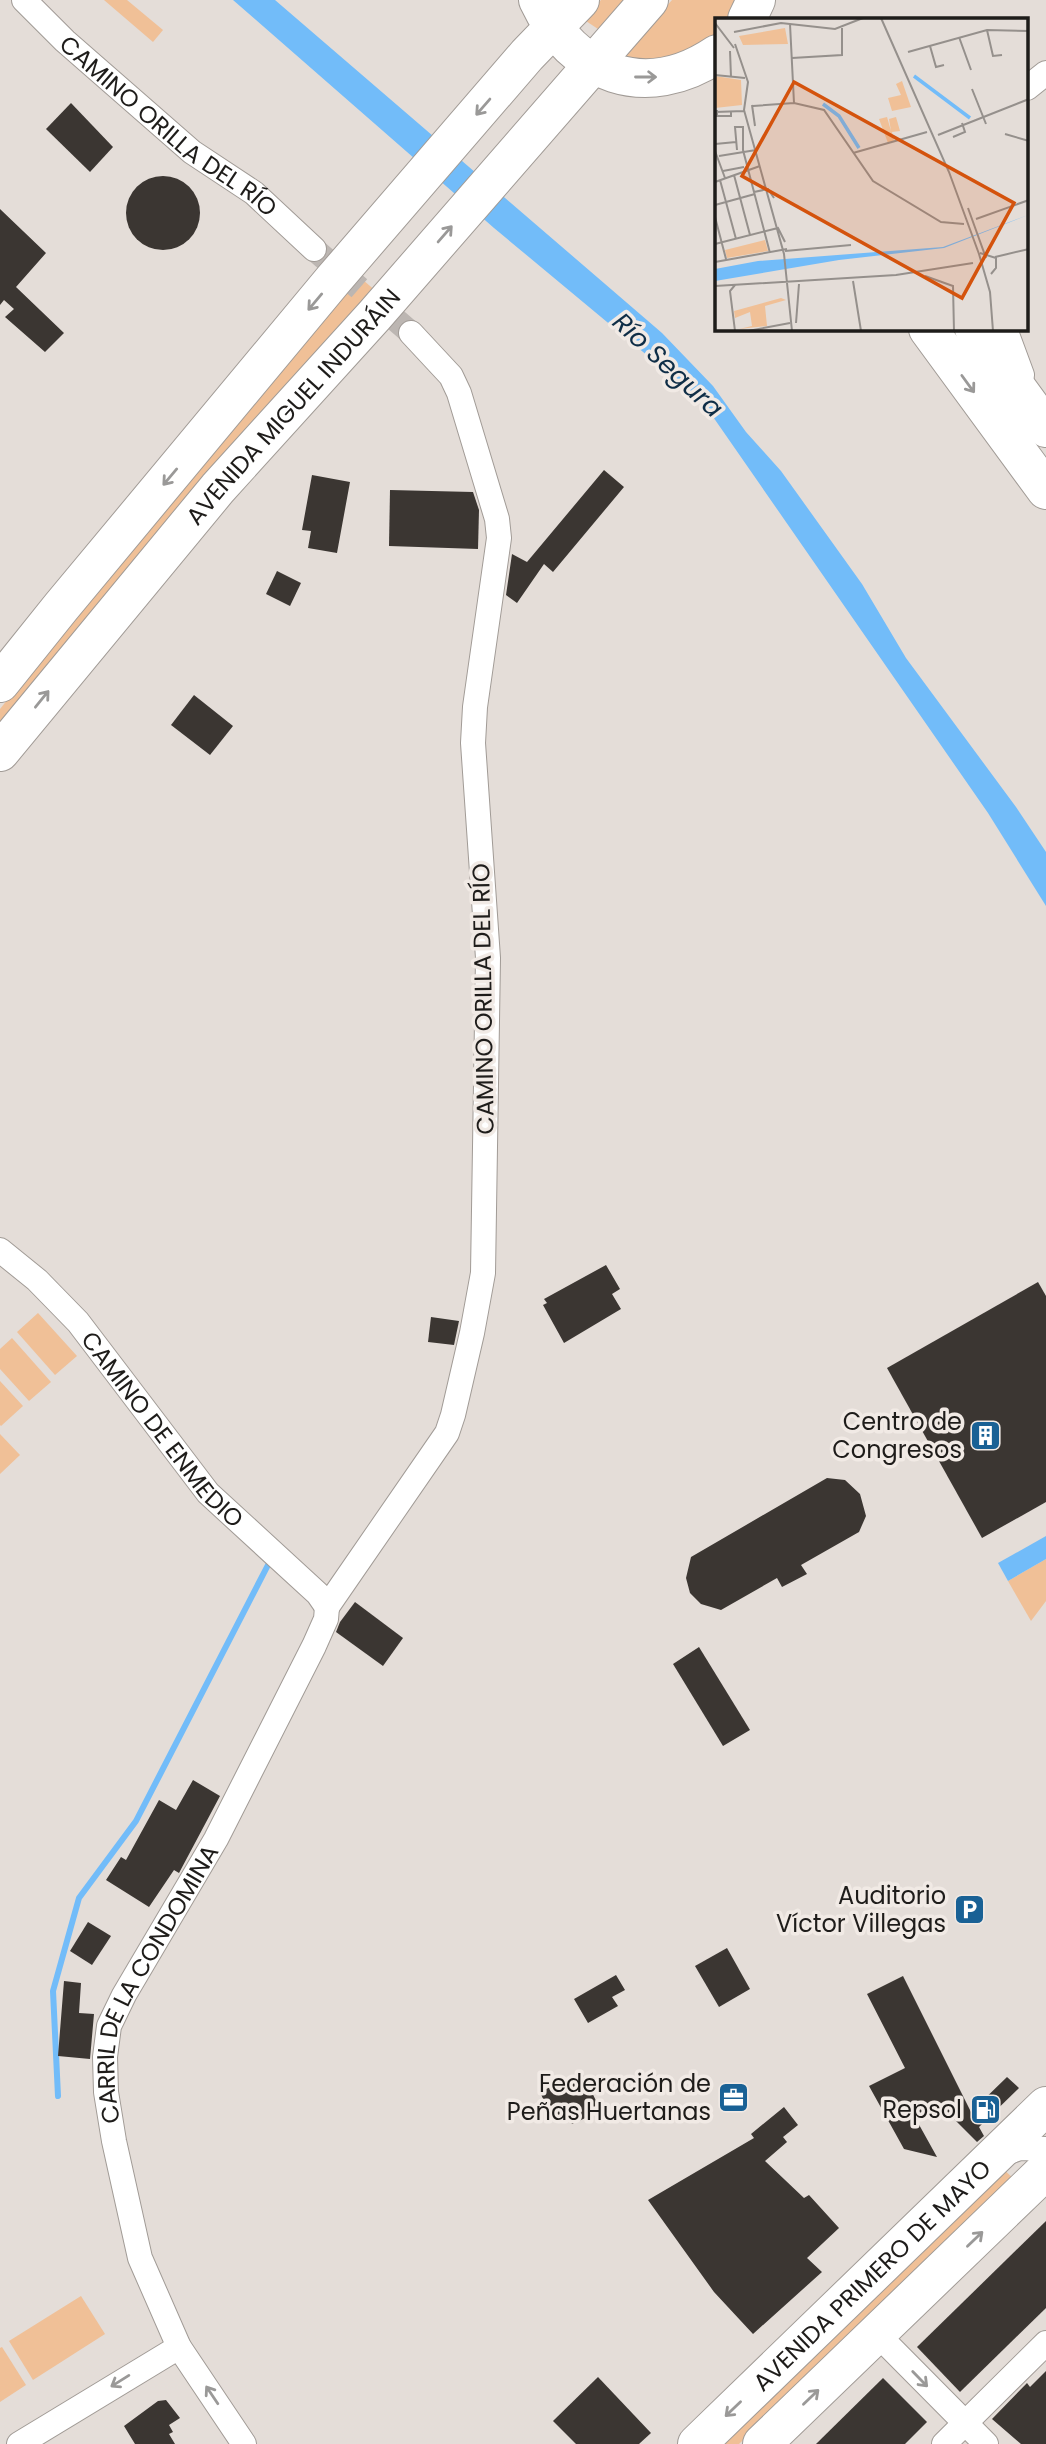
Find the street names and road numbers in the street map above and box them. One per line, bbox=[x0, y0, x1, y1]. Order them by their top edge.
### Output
street label: CAMINO ORILLA DEL RÍO bbox=[53, 27, 285, 223]
street label: AVENIDA MIGUEL INDURÁIN bbox=[178, 281, 407, 532]
street label: CAMINO ORILLA DEL RÍO bbox=[464, 863, 502, 1135]
street label: CAMINO DE ENMEDIO bbox=[74, 1324, 251, 1535]
street label: CARRIL DE LA CONDOMINA bbox=[88, 1838, 226, 2126]
street label: AVENIDA PRIMERO DE MAYO bbox=[745, 2152, 998, 2398]

